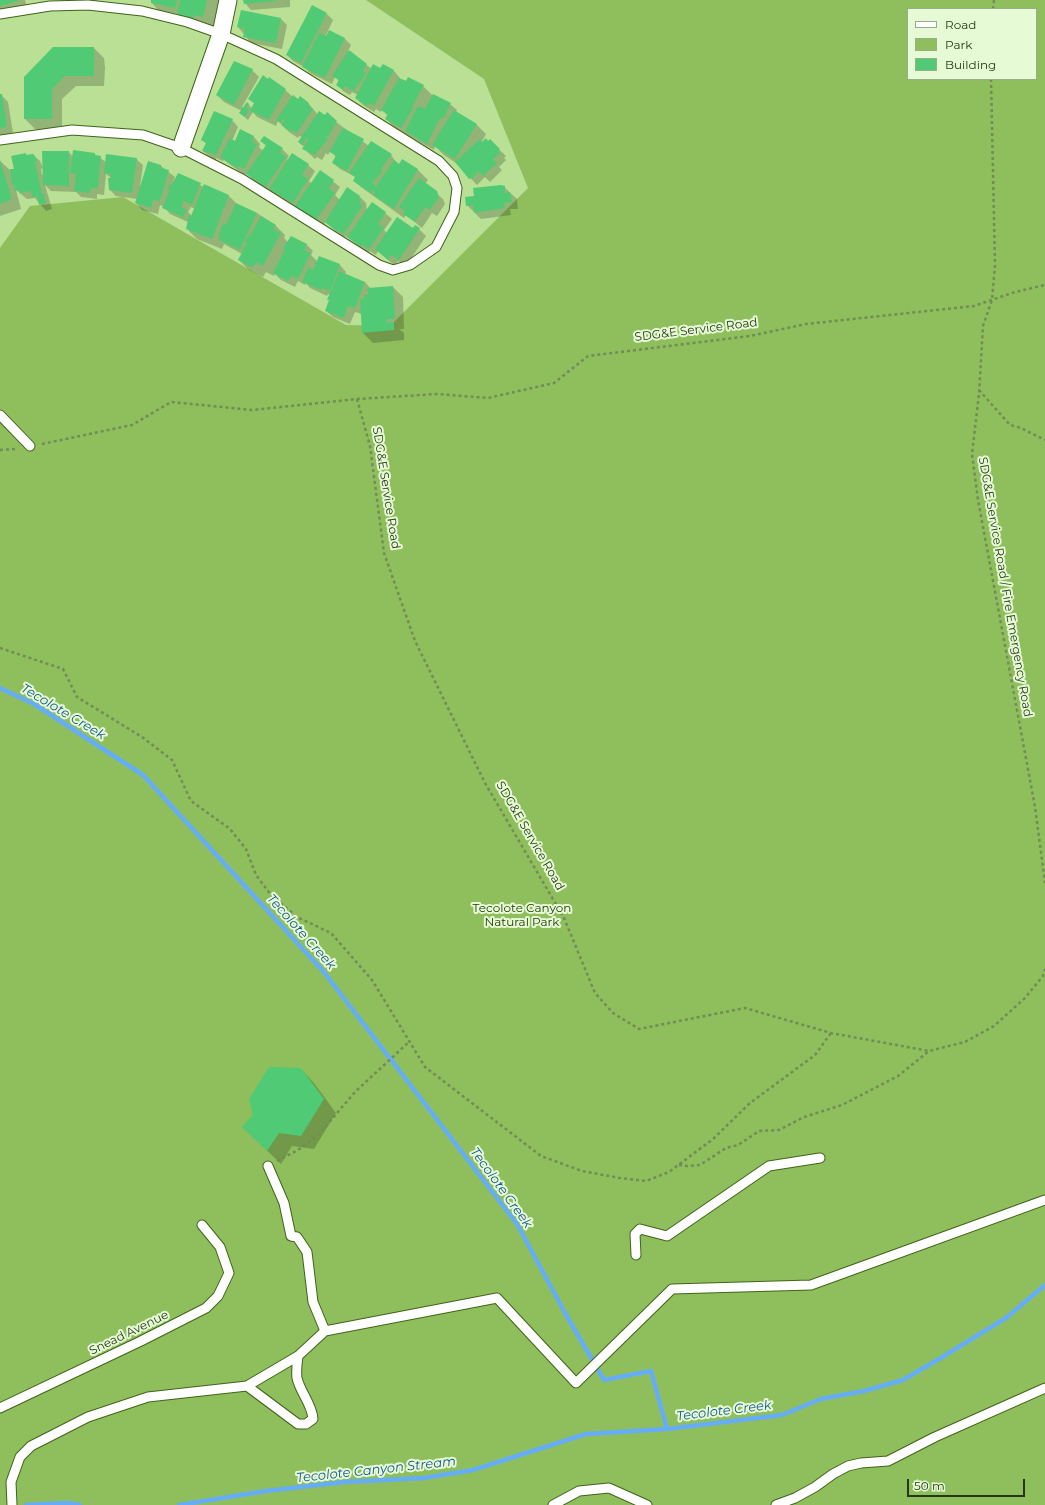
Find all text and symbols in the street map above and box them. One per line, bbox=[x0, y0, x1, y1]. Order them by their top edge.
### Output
legend bbox=[907, 8, 1037, 80]
text: Road bbox=[945, 17, 976, 32]
text: Park bbox=[945, 37, 972, 52]
text: Building bbox=[945, 57, 996, 72]
street label: SDG&E Service Road bbox=[634, 315, 758, 345]
street label: SDG&E Service Road bbox=[369, 426, 403, 550]
street label: SDG&E Service Road / Fire Emergency Road bbox=[975, 456, 1035, 718]
water label: Tecolote Creek bbox=[18, 681, 108, 743]
street label: SDG&E Service Road bbox=[493, 779, 567, 893]
water label: Tecolote Creek bbox=[263, 891, 339, 973]
park label: Tecolote Canyon Natural Park bbox=[473, 901, 571, 929]
water label: Tecolote Creek bbox=[467, 1145, 535, 1231]
street label: Snead Avenue bbox=[87, 1308, 171, 1358]
water label: Tecolote Creek bbox=[676, 1397, 772, 1425]
water label: Tecolote Canyon Stream bbox=[295, 1454, 457, 1486]
scale bar bbox=[909, 1471, 1027, 1497]
text: 50 m bbox=[914, 1478, 945, 1493]

